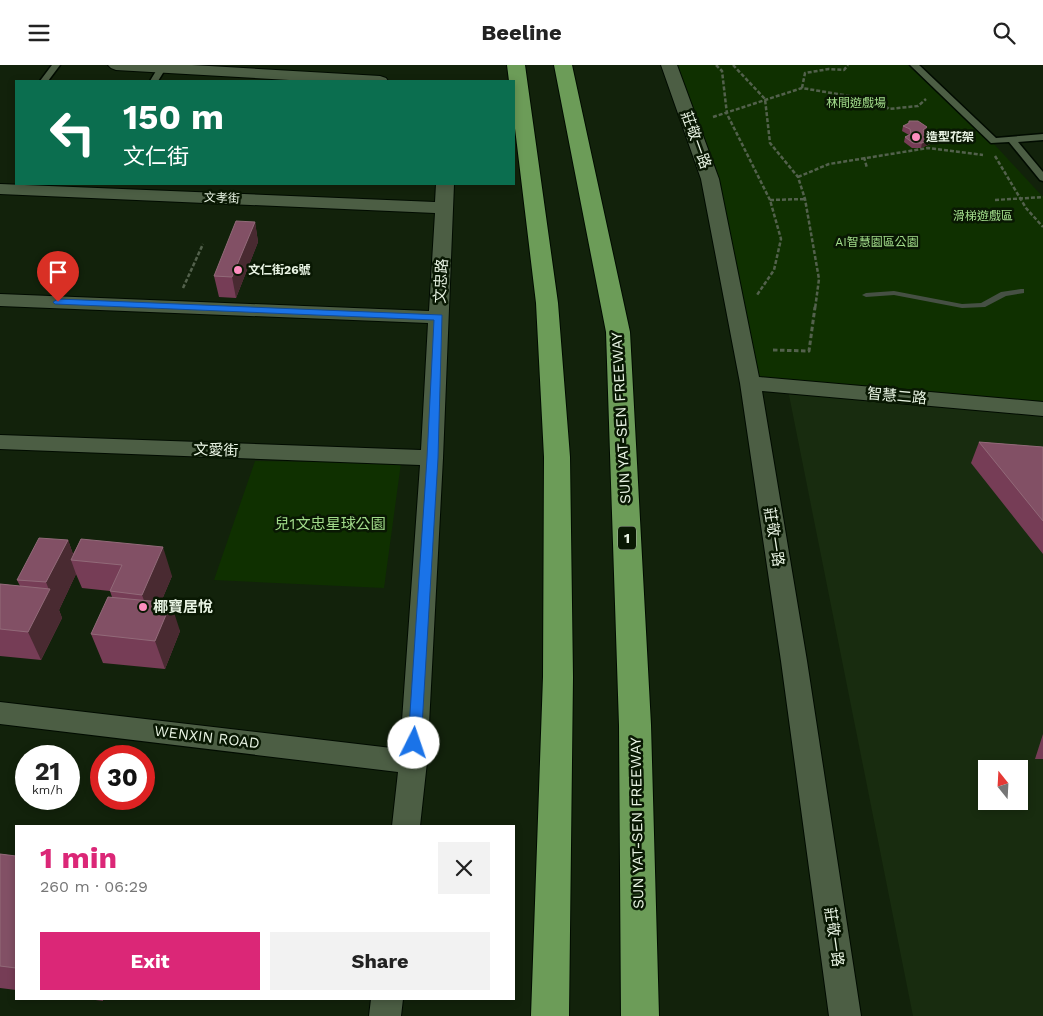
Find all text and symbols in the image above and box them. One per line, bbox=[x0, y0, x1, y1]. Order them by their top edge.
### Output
icon: menu bbox=[25, 19, 53, 47]
icon: search bbox=[990, 19, 1018, 47]
text: Beeline bbox=[481, 20, 562, 45]
text: 150 m bbox=[123, 96, 224, 138]
park label: 林間遊戲場 bbox=[826, 96, 886, 110]
icon: left bbox=[40, 100, 105, 165]
street label: 莊敬一路 bbox=[677, 109, 715, 171]
place label: 造型花架 bbox=[926, 130, 974, 144]
marker: 造型花架 bbox=[910, 131, 922, 143]
text: 文仁街 bbox=[123, 144, 189, 169]
street label: 文孝街 bbox=[204, 190, 240, 206]
park label: 滑梯遊戲區 bbox=[953, 209, 1013, 223]
park label: AI智慧園區公園 bbox=[835, 235, 919, 249]
pin bbox=[37, 251, 79, 302]
icon: arrive bbox=[44, 258, 72, 286]
street label: 文忠路 bbox=[431, 258, 451, 304]
place label: 文仁街26號 bbox=[248, 263, 311, 277]
marker: 文仁街26號 bbox=[232, 264, 244, 276]
street label: SUN YAT-SEN FREEWAY bbox=[607, 331, 634, 504]
street label: 智慧二路 bbox=[866, 384, 928, 408]
street label: 文愛街 bbox=[193, 440, 239, 460]
street label: 莊敬一路 bbox=[760, 506, 788, 568]
park label: 兒1文忠星球公園 bbox=[275, 515, 385, 533]
road number: 1 bbox=[618, 527, 636, 549]
place label: 椰寶居悅 bbox=[153, 598, 213, 616]
marker: 椰寶居悅 bbox=[137, 601, 149, 613]
position arrow bbox=[387, 716, 439, 768]
street label: WENXIN ROAD bbox=[153, 722, 261, 752]
street label: SUN YAT-SEN FREEWAY bbox=[626, 737, 647, 909]
speed limit sign: 30 bbox=[90, 745, 155, 810]
text: 21 bbox=[35, 757, 60, 786]
north arrow bbox=[978, 760, 1028, 810]
map controls bbox=[978, 760, 1028, 810]
text: km/h bbox=[32, 783, 63, 797]
text: 1 min bbox=[40, 840, 117, 875]
button: close bbox=[438, 842, 490, 894]
text: 260 m · 06:29 bbox=[40, 877, 148, 896]
street label: 莊敬一路 bbox=[821, 906, 847, 968]
button: Exit bbox=[40, 932, 260, 990]
button: Share bbox=[270, 932, 490, 990]

